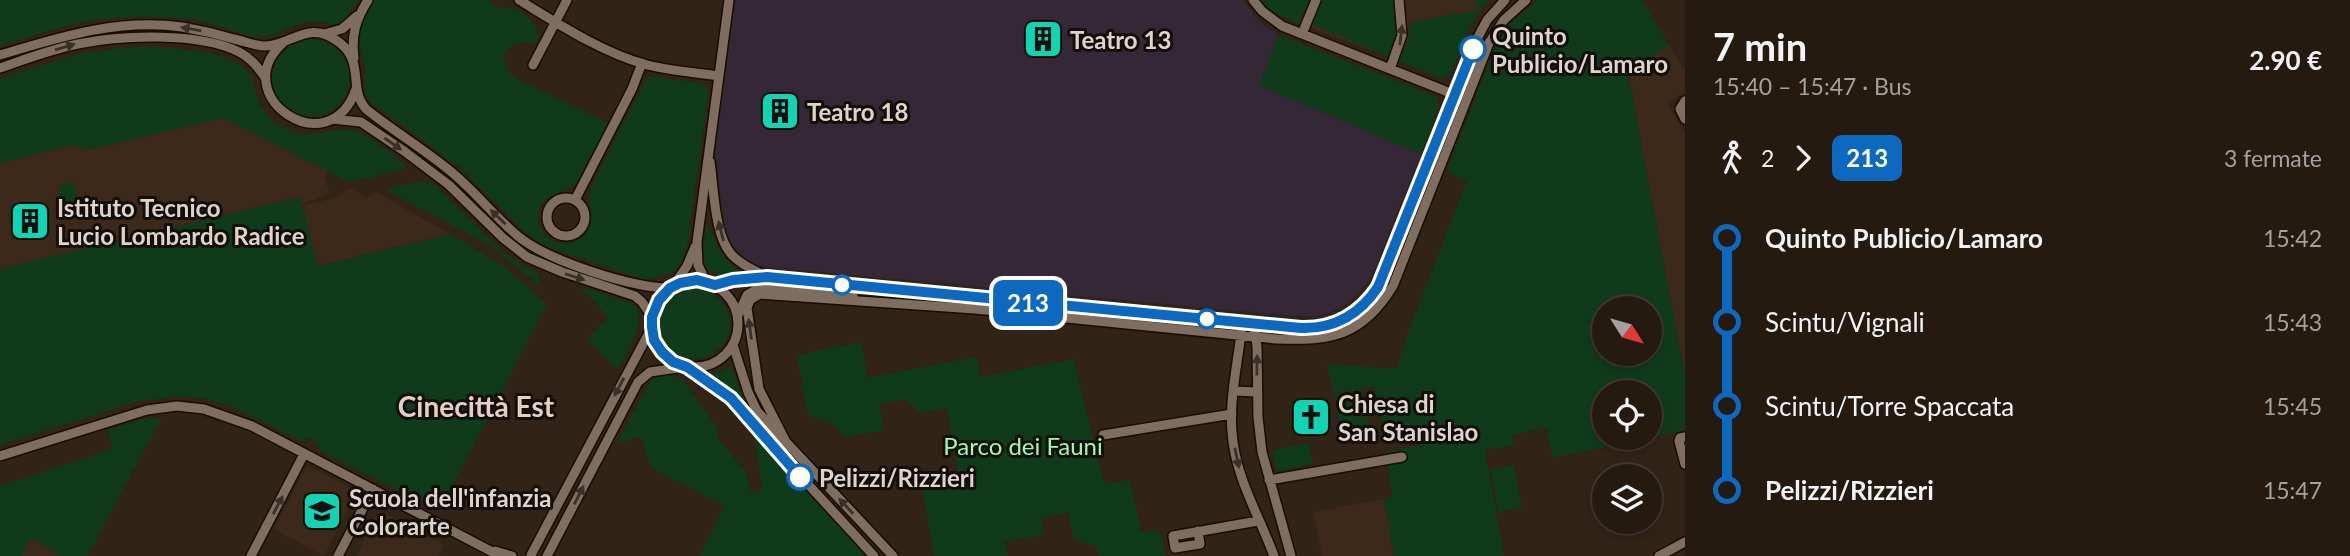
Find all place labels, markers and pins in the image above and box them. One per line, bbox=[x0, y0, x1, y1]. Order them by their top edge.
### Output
building icon: Teatro 13 bbox=[1022, 18, 1064, 60]
place label: Quinto Publicio/Lamaro bbox=[1492, 21, 1668, 78]
place label: Teatro 13 bbox=[1070, 25, 1171, 54]
marker: Quinto Publicio/Lamaro bbox=[1460, 36, 1486, 62]
building icon: Teatro 18 bbox=[759, 90, 801, 132]
place label: Teatro 18 bbox=[807, 97, 908, 126]
place label: Istituto Tecnico Lucio Lombardo Radice bbox=[57, 193, 305, 250]
building icon: Istituto Tecnico Lucio Lombardo Radice bbox=[9, 200, 51, 242]
unlabelled marker bbox=[832, 275, 852, 295]
unlabelled marker bbox=[1197, 309, 1217, 329]
place label: Chiesa di San Stanislao bbox=[1338, 389, 1478, 446]
church icon: Chiesa di San Stanislao bbox=[1290, 396, 1332, 438]
place label: Pelizzi/Rizzieri bbox=[819, 463, 975, 492]
marker: Pelizzi/Rizzieri bbox=[787, 464, 813, 490]
place label: Scuola dell'infanzia Colorarte bbox=[349, 483, 551, 540]
school or university icon: Scuola dell'infanzia Colorarte bbox=[301, 490, 343, 532]

